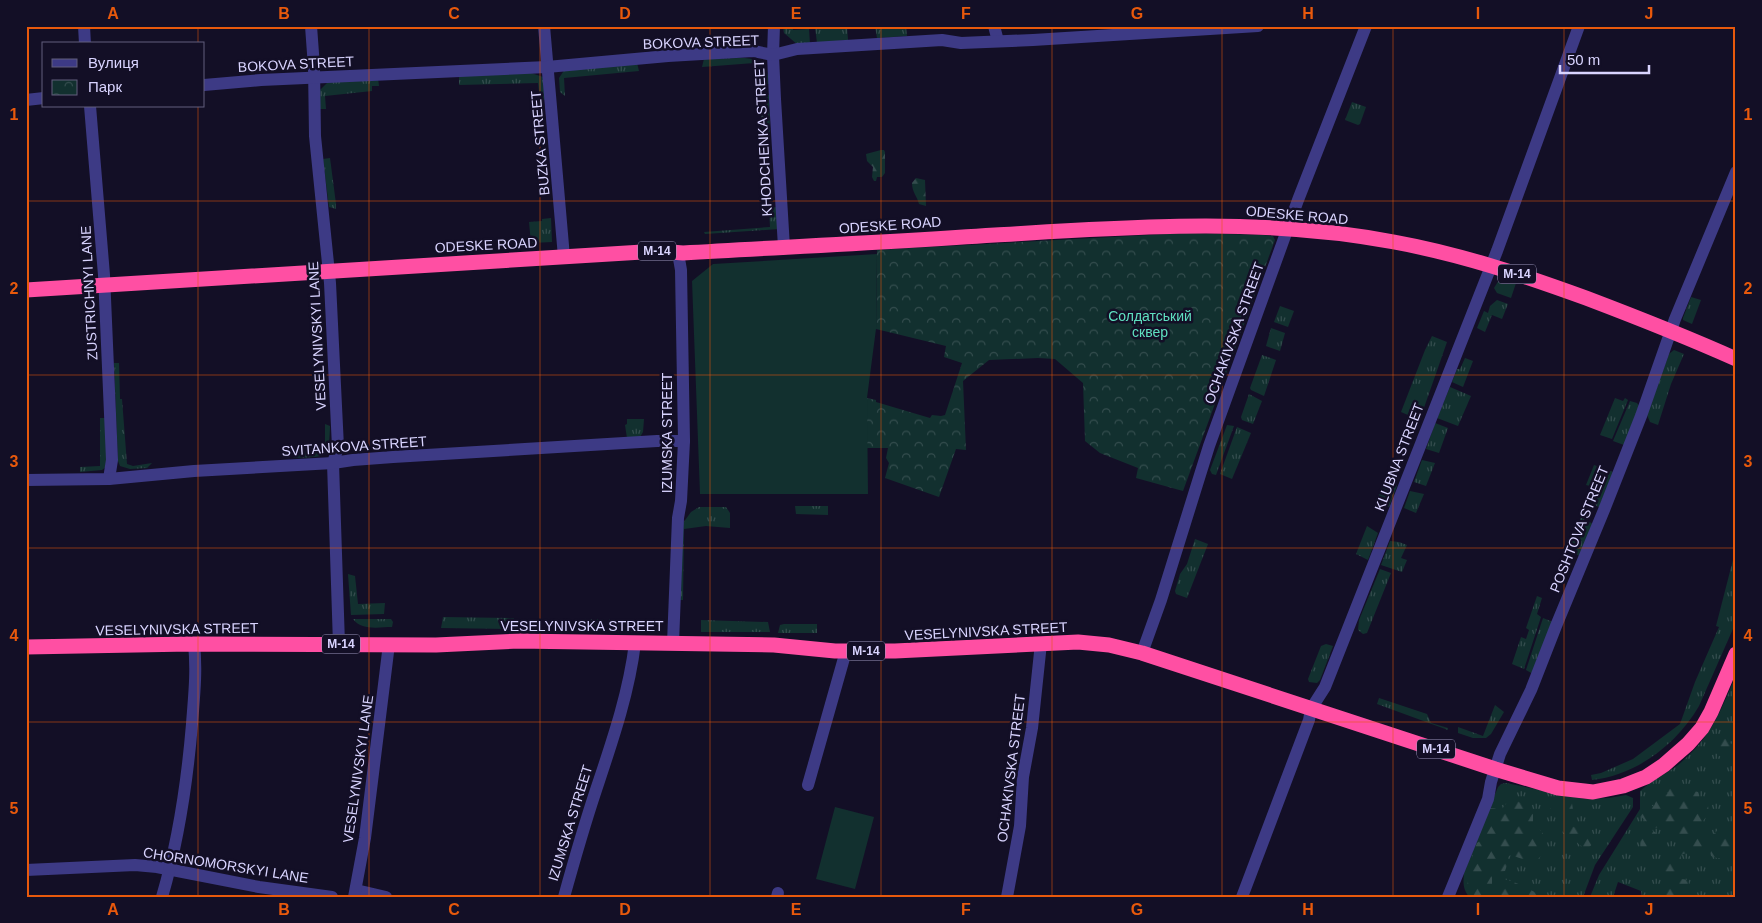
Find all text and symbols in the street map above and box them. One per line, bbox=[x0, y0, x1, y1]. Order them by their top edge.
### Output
text: A bbox=[107, 5, 119, 22]
text: B bbox=[278, 5, 290, 22]
text: C bbox=[448, 5, 460, 22]
text: D bbox=[619, 5, 631, 22]
text: E bbox=[791, 5, 802, 22]
text: F bbox=[961, 5, 971, 22]
text: G bbox=[1131, 5, 1143, 22]
text: H bbox=[1302, 5, 1314, 22]
text: I bbox=[1476, 5, 1480, 22]
text: J bbox=[1645, 5, 1653, 22]
street label: BOKOVA STREET bbox=[643, 32, 760, 52]
legend bbox=[42, 42, 205, 108]
scale bar bbox=[1560, 42, 1648, 74]
text: 50 m bbox=[1567, 51, 1600, 68]
street label: BOKOVA STREET bbox=[237, 53, 355, 75]
text: Вулиця bbox=[88, 54, 139, 71]
street label: KHODCHENKA STREET bbox=[751, 59, 775, 217]
text: Парк bbox=[88, 78, 122, 95]
street label: BUZKA STREET bbox=[527, 90, 553, 196]
text: 1 bbox=[10, 106, 19, 123]
text: 1 bbox=[1744, 106, 1753, 123]
street label: ODESKE ROAD bbox=[1245, 203, 1349, 227]
street label: ODESKE ROAD bbox=[838, 213, 942, 237]
street label: ZUSTRICHNYI LANE bbox=[77, 225, 101, 361]
street label: ODESKE ROAD bbox=[434, 234, 538, 256]
road number: М-14 bbox=[638, 242, 676, 260]
street label: OCHAKIVSKA STREET bbox=[1201, 260, 1267, 406]
street label: VESELYNIVSKYI LANE bbox=[305, 261, 329, 411]
road number: М-14 bbox=[1498, 264, 1536, 284]
text: 2 bbox=[10, 280, 19, 297]
text: 2 bbox=[1744, 280, 1753, 297]
park label: Солдатський сквер bbox=[1108, 308, 1192, 340]
street label: IZUMSKA STREET bbox=[659, 372, 675, 493]
street label: KLUBNA STREET bbox=[1371, 400, 1427, 513]
street label: SVITANKOVA STREET bbox=[281, 433, 428, 459]
text: 3 bbox=[10, 453, 19, 470]
text: 3 bbox=[1744, 453, 1753, 470]
street label: POSHTOVA STREET bbox=[1546, 463, 1612, 595]
street label: VESELYNIVSKA STREET bbox=[500, 618, 664, 634]
street label: VESELYNIVSKA STREET bbox=[904, 619, 1068, 643]
street label: VESELYNIVSKA STREET bbox=[95, 620, 259, 638]
text: 4 bbox=[10, 627, 19, 644]
text: 4 bbox=[1744, 627, 1753, 644]
road number: М-14 bbox=[322, 634, 360, 654]
road number: М-14 bbox=[847, 641, 885, 660]
street label: OCHAKIVSKA STREET bbox=[994, 692, 1028, 843]
street label: VESELYNIVSKYI LANE bbox=[340, 694, 376, 844]
road number: М-14 bbox=[1417, 740, 1455, 759]
street label: IZUMSKA STREET bbox=[545, 763, 595, 883]
text: 5 bbox=[10, 800, 19, 817]
text: 5 bbox=[1744, 800, 1753, 817]
street label: CHORNOMORSKYI LANE bbox=[142, 844, 310, 886]
text: A bbox=[107, 901, 119, 918]
text: B bbox=[278, 901, 290, 918]
text: C bbox=[448, 901, 460, 918]
text: D bbox=[619, 901, 631, 918]
text: E bbox=[791, 901, 802, 918]
text: F bbox=[961, 901, 971, 918]
text: G bbox=[1131, 901, 1143, 918]
text: H bbox=[1302, 901, 1314, 918]
text: I bbox=[1476, 901, 1480, 918]
text: J bbox=[1645, 901, 1653, 918]

